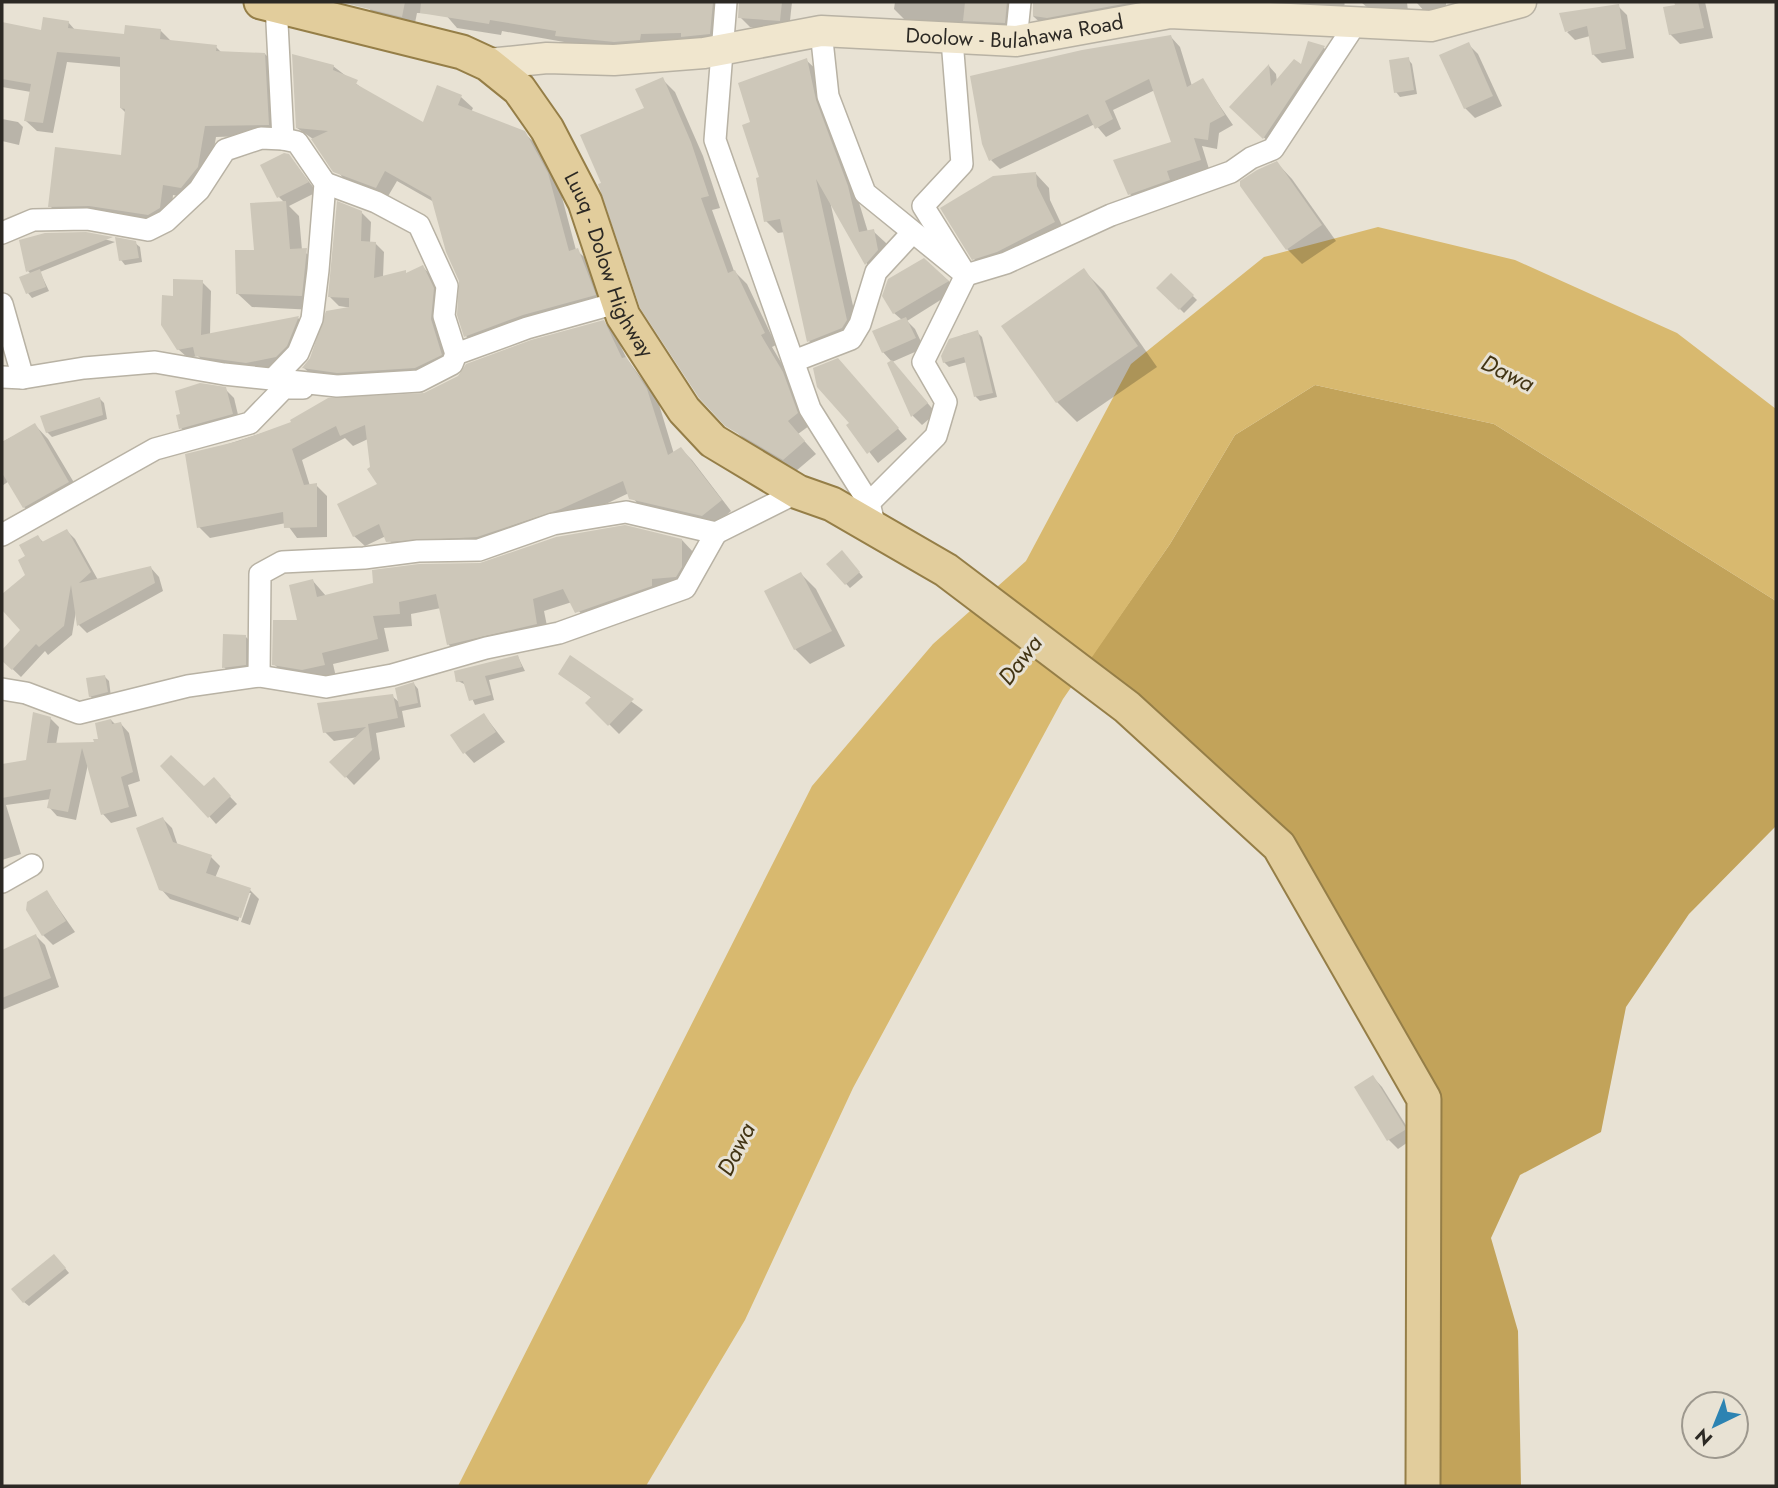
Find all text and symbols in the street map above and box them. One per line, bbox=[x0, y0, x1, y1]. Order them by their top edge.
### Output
street label: Doolow - Bulahawa Road bbox=[905, 7, 1126, 56]
street label: Luuq - Dolow Highway bbox=[557, 166, 661, 364]
water label: Dawa bbox=[1476, 346, 1541, 401]
water label: Dawa bbox=[989, 627, 1051, 692]
water label: Dawa bbox=[708, 1116, 764, 1182]
north arrow bbox=[1680, 1390, 1750, 1460]
text: N bbox=[1689, 1422, 1718, 1452]

